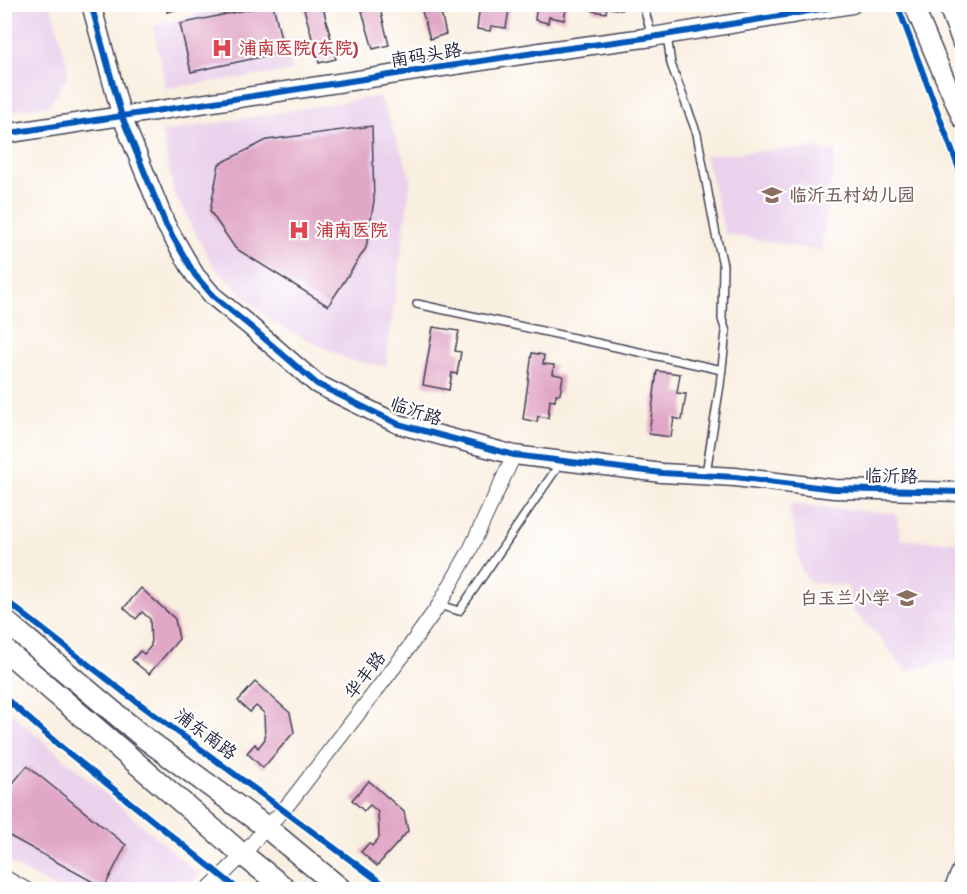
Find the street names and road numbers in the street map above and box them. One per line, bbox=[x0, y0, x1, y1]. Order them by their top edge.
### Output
street label: 南码头路 bbox=[389, 39, 463, 71]
street label: 临沂路 bbox=[387, 392, 445, 430]
street label: 临沂路 bbox=[864, 465, 918, 487]
street label: 华丰路 bbox=[340, 647, 390, 703]
street label: 浦东南路 bbox=[171, 704, 241, 764]

